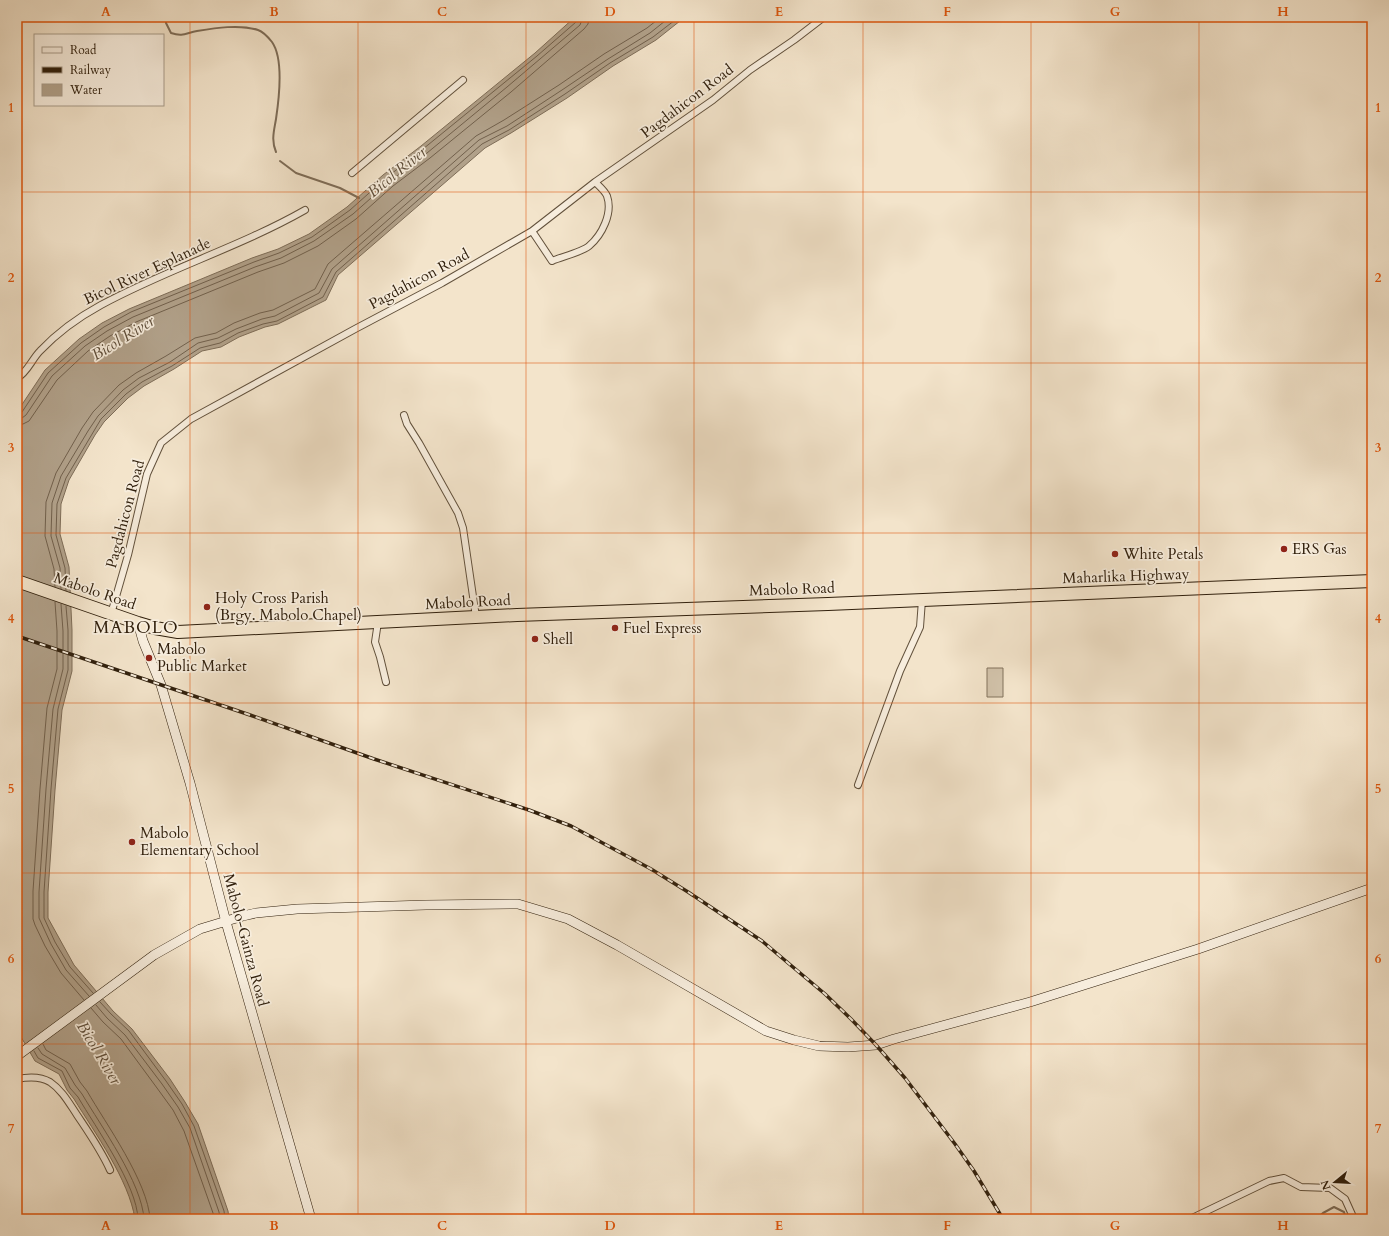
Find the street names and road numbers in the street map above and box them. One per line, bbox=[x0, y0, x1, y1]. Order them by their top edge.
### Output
street label: Pagdahicon Road bbox=[637, 60, 737, 142]
street label: Bicol River Esplanade bbox=[80, 233, 214, 309]
street label: Pagdahicon Road bbox=[365, 244, 473, 314]
street label: Pagdahicon Road bbox=[101, 458, 149, 570]
street label: Maharlika Highway bbox=[1062, 564, 1190, 588]
street label: Mabolo Road bbox=[51, 568, 139, 614]
street label: Mabolo Road bbox=[749, 578, 835, 600]
street label: Mabolo Road bbox=[425, 590, 511, 614]
street label: Mabolo-Gainza Road bbox=[219, 871, 273, 1009]

